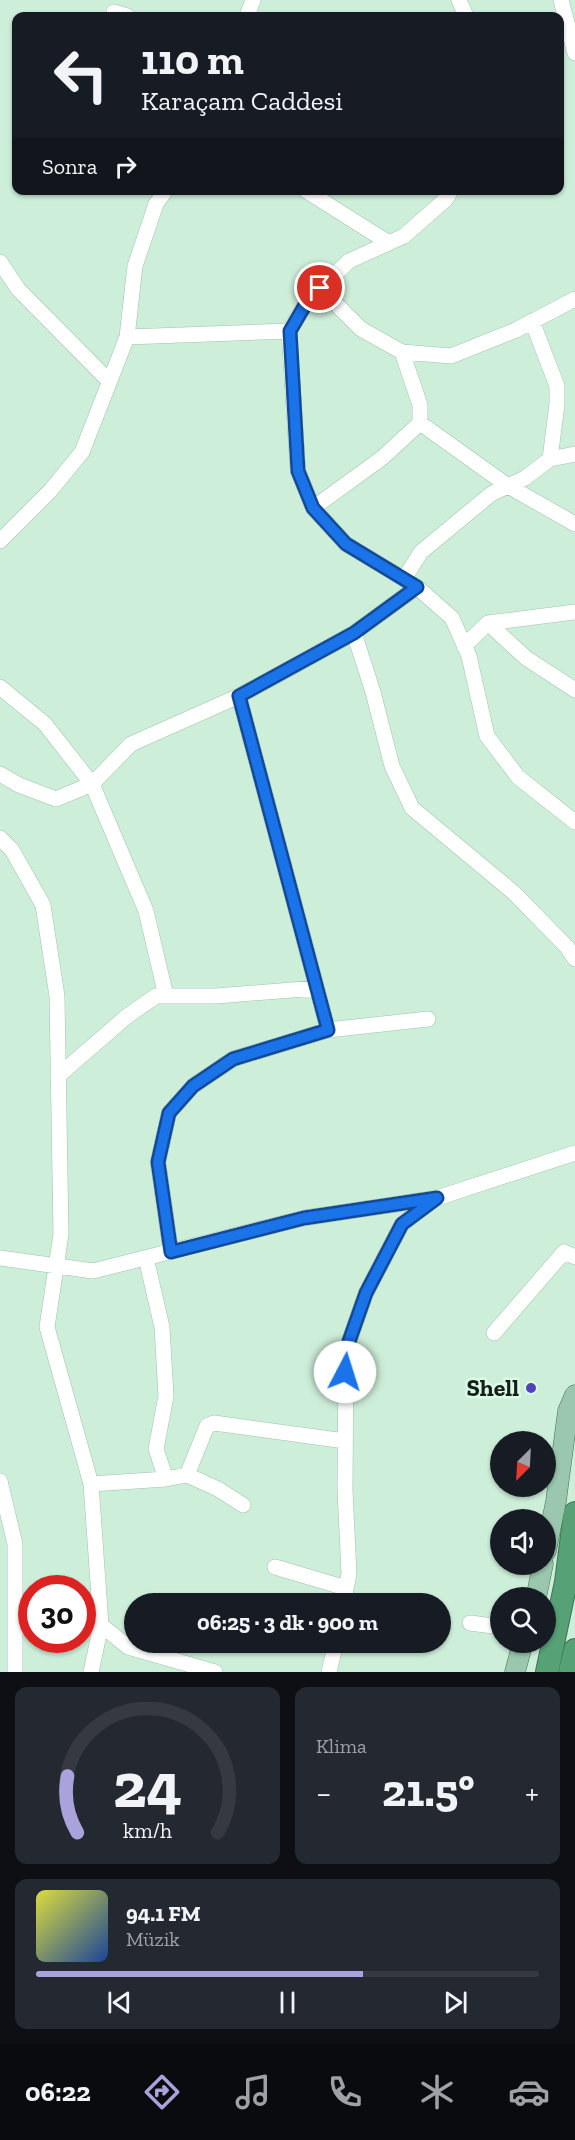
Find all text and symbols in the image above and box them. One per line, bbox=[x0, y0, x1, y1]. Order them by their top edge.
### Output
text: 110 m bbox=[141, 34, 244, 85]
icon: left bbox=[42, 36, 120, 114]
text: Karaçam Caddesi bbox=[141, 85, 343, 117]
icon: right bbox=[109, 150, 142, 183]
text: Sonra bbox=[42, 153, 97, 180]
pin bbox=[294, 262, 345, 313]
icon: arrive bbox=[303, 271, 336, 304]
position arrow bbox=[313, 1340, 377, 1404]
place label: Shell bbox=[466, 1373, 519, 1402]
marker: Shell bbox=[524, 1381, 538, 1395]
north arrow bbox=[490, 1431, 556, 1497]
map controls bbox=[490, 1431, 556, 1653]
button: sound bbox=[490, 1509, 556, 1575]
speed limit sign: 30 bbox=[18, 1575, 96, 1653]
button: search bbox=[490, 1587, 556, 1653]
text: 06:25 · 3 dk · 900 m bbox=[197, 1609, 378, 1636]
text: Klima bbox=[316, 1734, 367, 1758]
text: 24 bbox=[113, 1748, 182, 1823]
text: 21.5° bbox=[382, 1764, 474, 1818]
text: − bbox=[316, 1773, 331, 1812]
text: + bbox=[525, 1773, 539, 1812]
text: km/h bbox=[123, 1818, 172, 1843]
text: 94.1 FM bbox=[126, 1900, 201, 1927]
text: Müzik bbox=[126, 1927, 180, 1951]
icon: previous bbox=[103, 1986, 136, 2019]
icon: pause bbox=[271, 1986, 304, 2019]
icon: next bbox=[439, 1986, 472, 2019]
icon: directions bbox=[141, 2071, 183, 2113]
icon: music bbox=[232, 2071, 274, 2113]
icon: phone bbox=[324, 2071, 366, 2113]
icon: climate bbox=[416, 2071, 458, 2113]
icon: car bbox=[508, 2071, 550, 2113]
text: 06:22 bbox=[25, 2076, 91, 2108]

